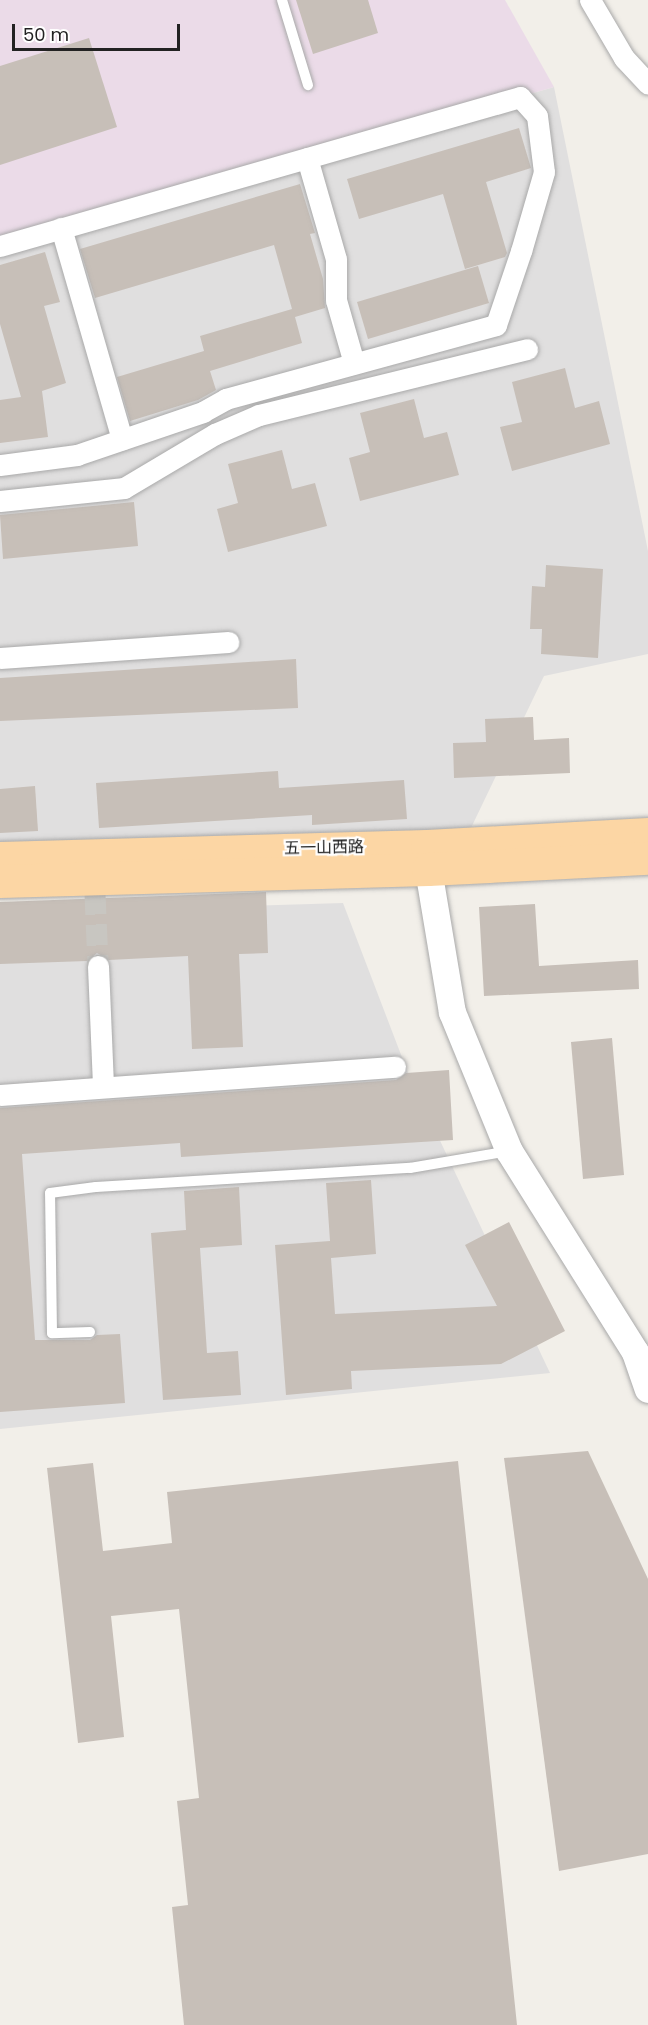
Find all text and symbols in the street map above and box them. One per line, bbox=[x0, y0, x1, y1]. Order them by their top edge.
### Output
scale bar bbox=[15, 12, 183, 50]
text: 50 m bbox=[23, 22, 69, 47]
street label: 五一山西路 bbox=[284, 838, 364, 858]

